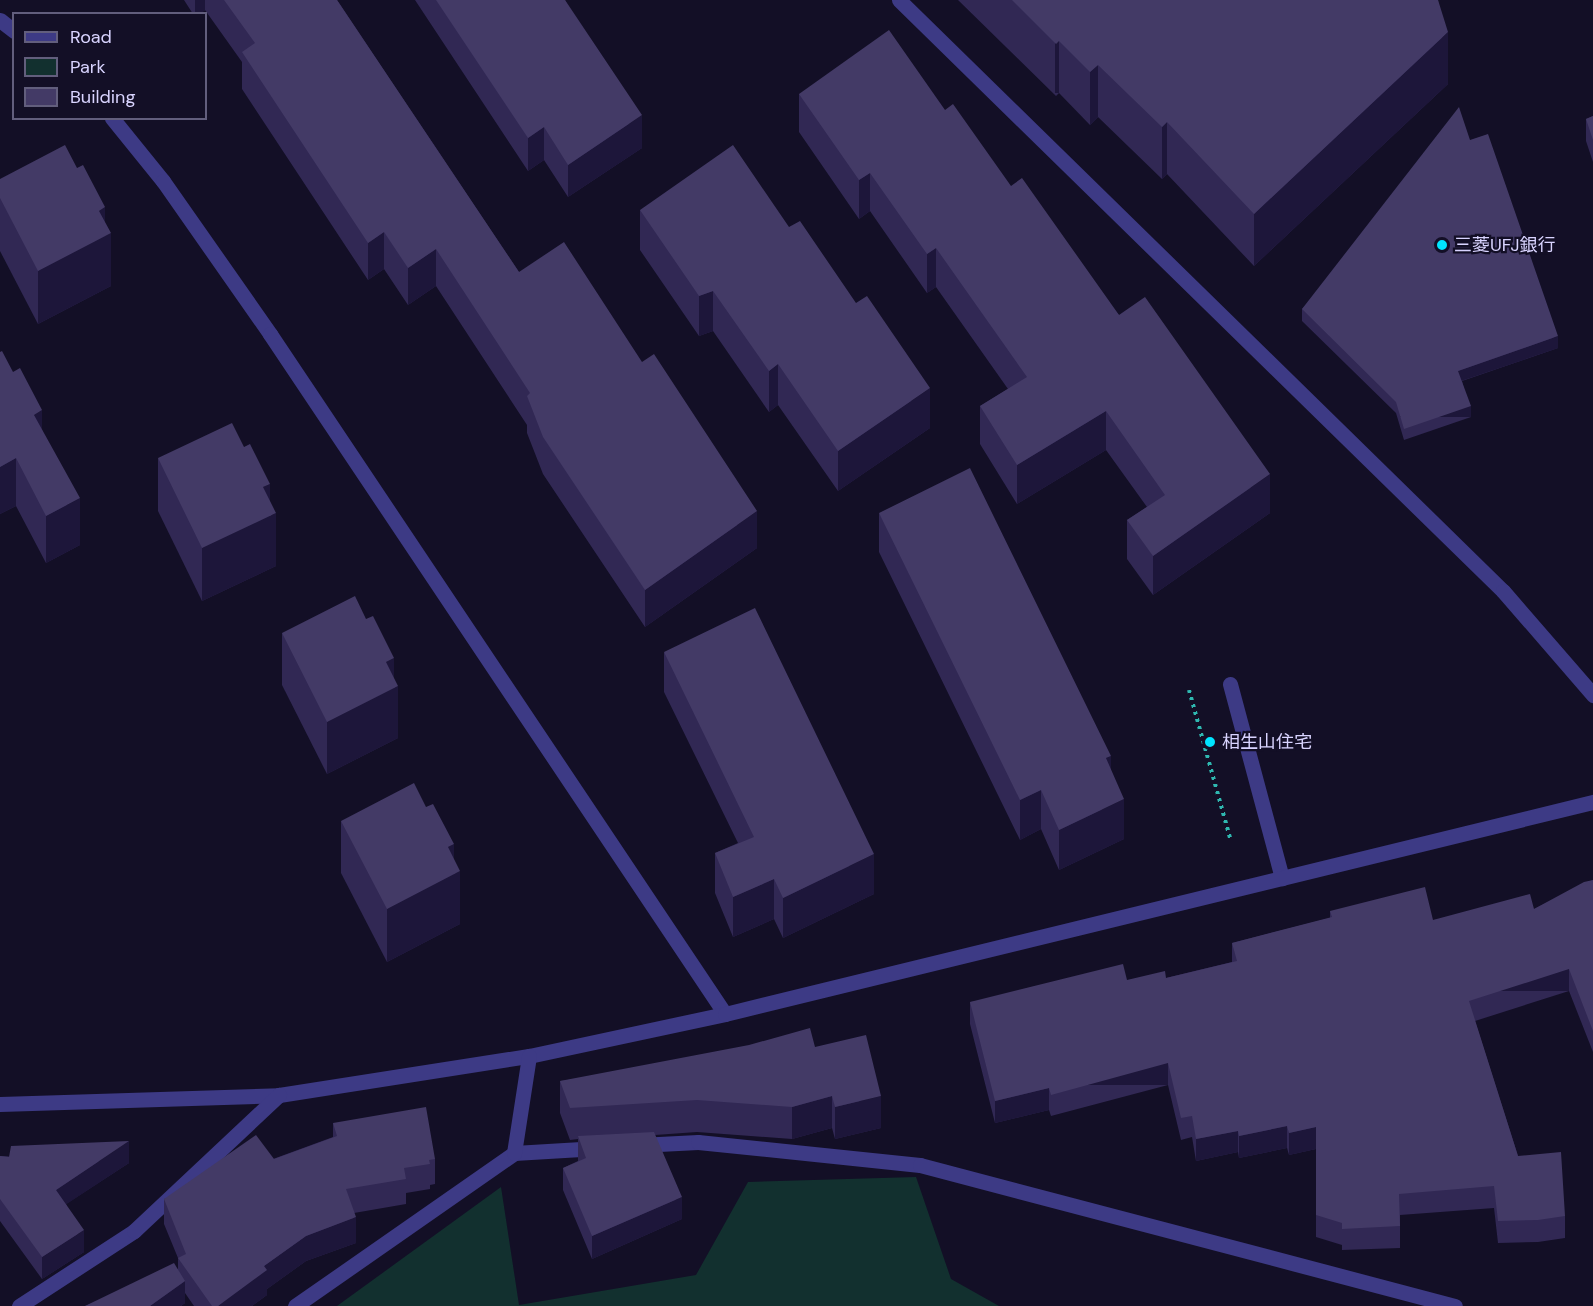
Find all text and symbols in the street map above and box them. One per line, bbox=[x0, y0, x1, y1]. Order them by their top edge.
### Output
legend bbox=[12, 12, 207, 120]
text: Road bbox=[70, 25, 112, 49]
text: Park bbox=[70, 55, 106, 79]
text: Building bbox=[70, 85, 135, 109]
place label: 三菱UFJ銀行 bbox=[1454, 234, 1555, 256]
marker: 三菱UFJ銀行 bbox=[1435, 238, 1449, 252]
place label: 相生山住宅 bbox=[1222, 731, 1312, 753]
marker: 相生山住宅 bbox=[1203, 735, 1217, 749]

